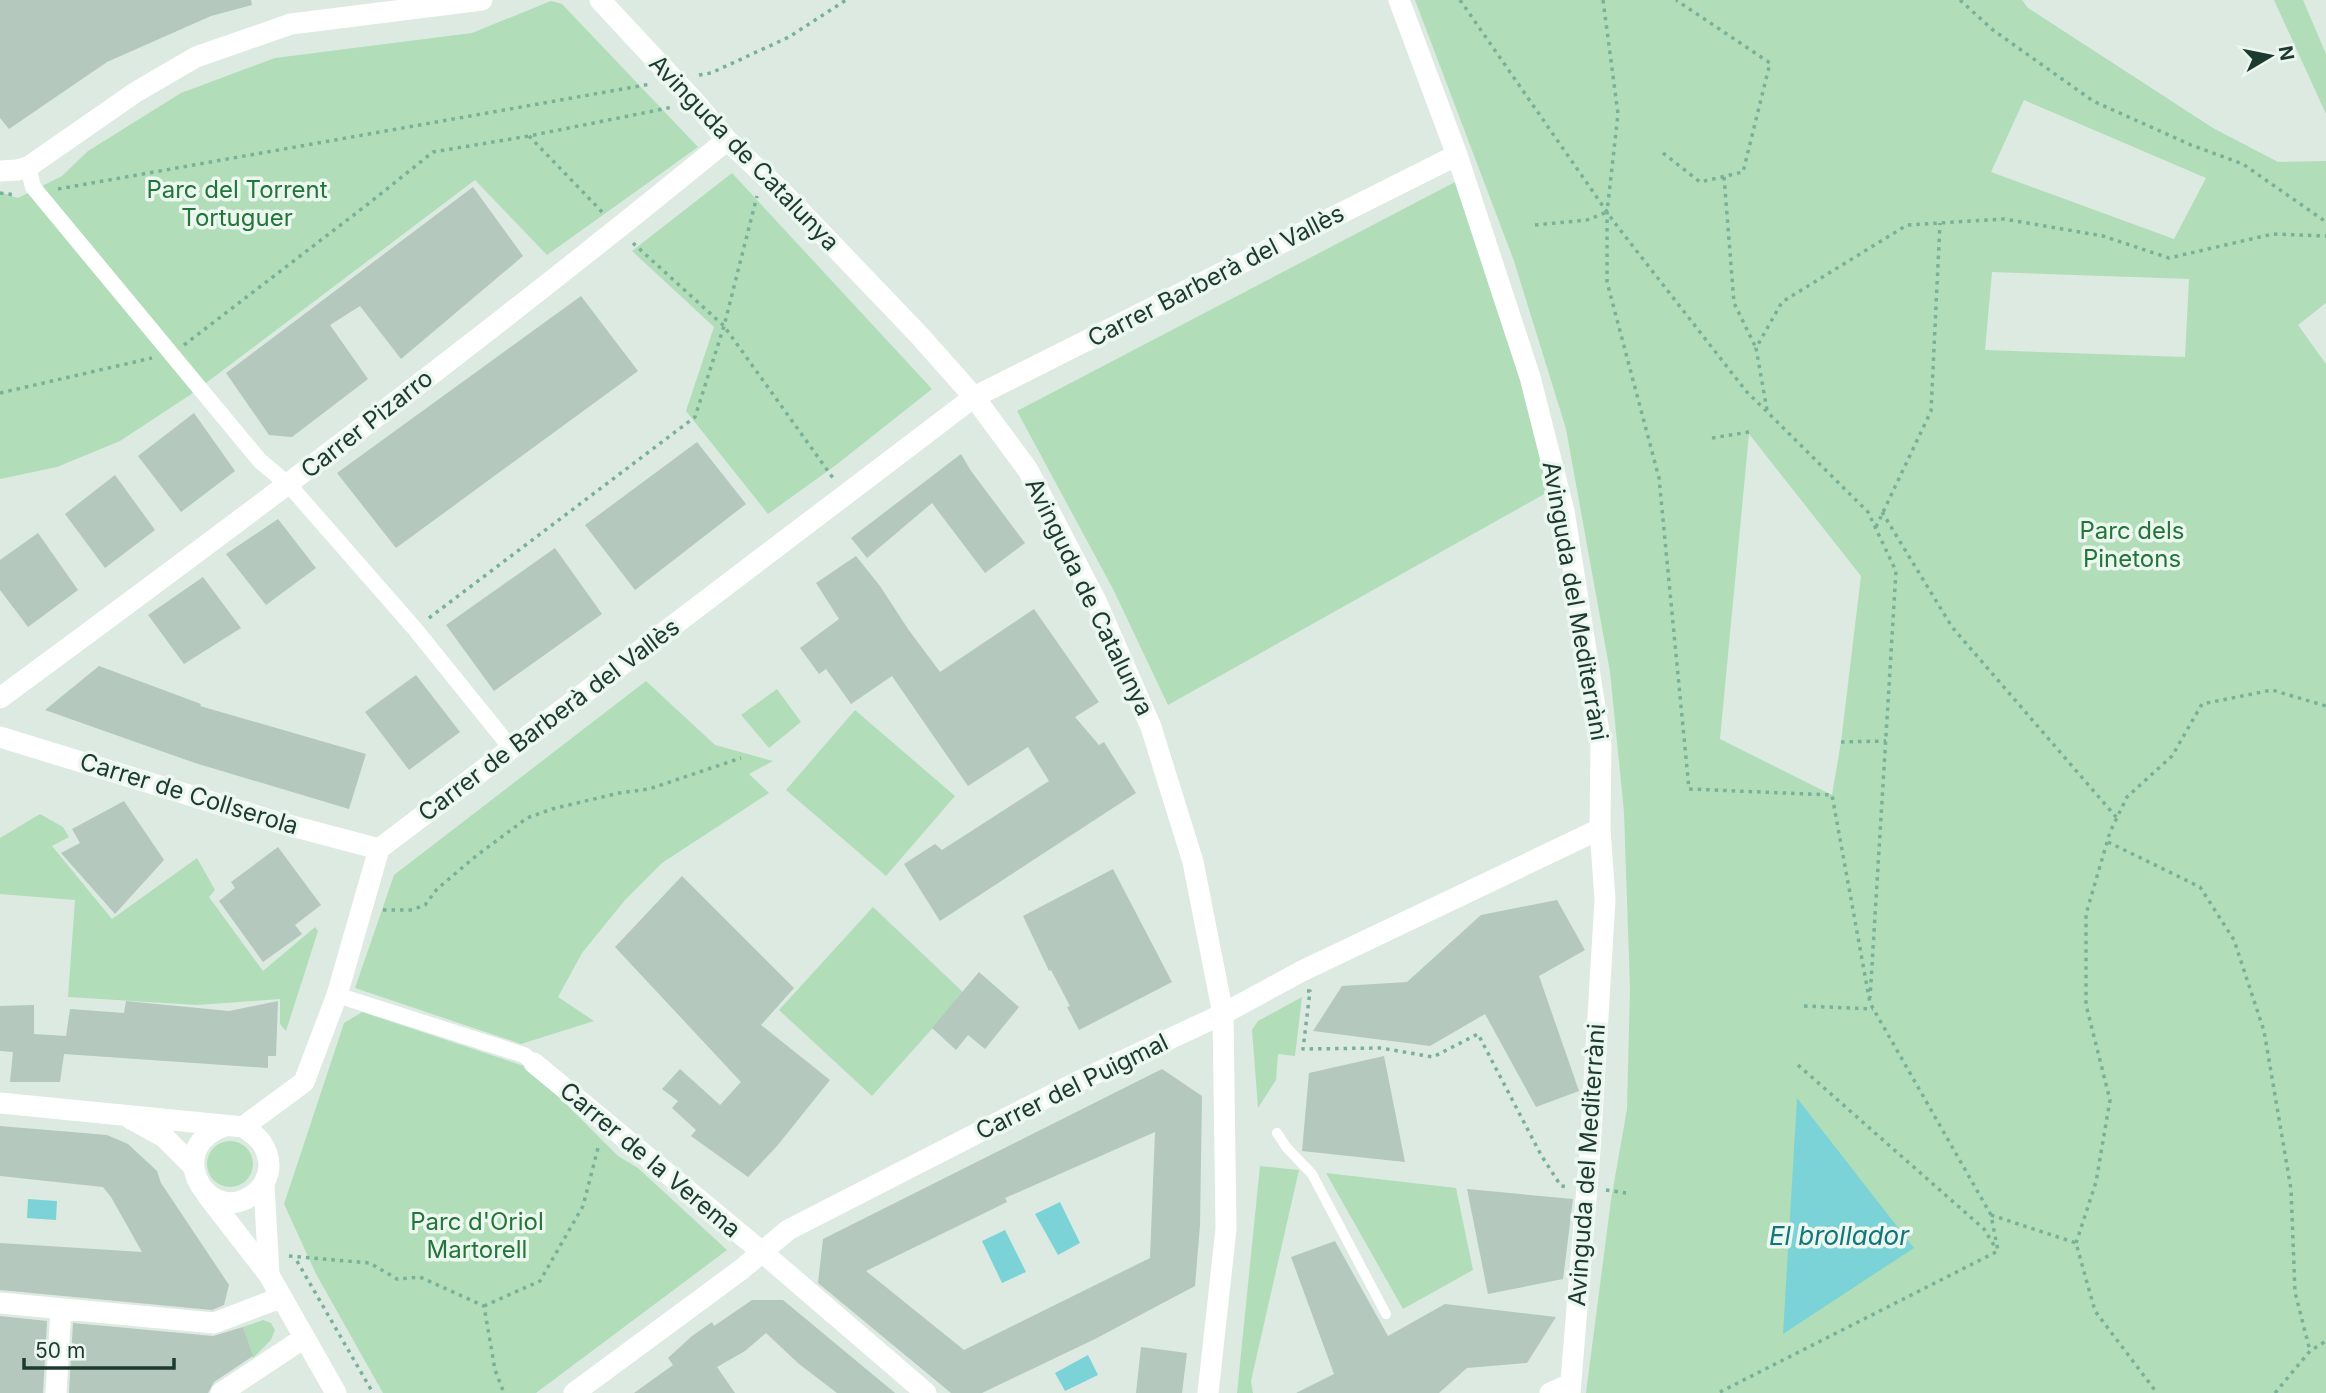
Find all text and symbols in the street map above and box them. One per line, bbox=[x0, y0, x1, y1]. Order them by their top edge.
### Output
north arrow bbox=[2235, 21, 2305, 91]
text: N bbox=[2274, 44, 2299, 62]
street label: Avinguda de Catalunya bbox=[643, 49, 845, 257]
park label: Parc del Torrent Tortuguer bbox=[146, 175, 328, 232]
street label: Carrer Barberà del Vallès bbox=[1083, 198, 1349, 353]
street label: Carrer Pizarro bbox=[295, 363, 438, 484]
street label: Avinguda del Mediterràni bbox=[1537, 459, 1614, 743]
street label: Avinguda de Catalunya bbox=[1019, 473, 1160, 720]
park label: Parc dels Pinetons bbox=[2079, 516, 2185, 573]
street label: Carrer de Barberà del Vallès bbox=[413, 612, 685, 827]
street label: Carrer de Collserola bbox=[76, 747, 302, 841]
street label: Avinguda del Mediterràni bbox=[1562, 1023, 1611, 1307]
street label: Carrer del Puigmal bbox=[971, 1027, 1173, 1146]
street label: Carrer de la Verema bbox=[554, 1076, 747, 1244]
park label: Parc d'Oriol Martorell bbox=[410, 1207, 544, 1264]
water label: El brollador bbox=[1769, 1220, 1910, 1251]
scale bar bbox=[24, 1326, 175, 1370]
text: 50 m bbox=[35, 1338, 85, 1363]

